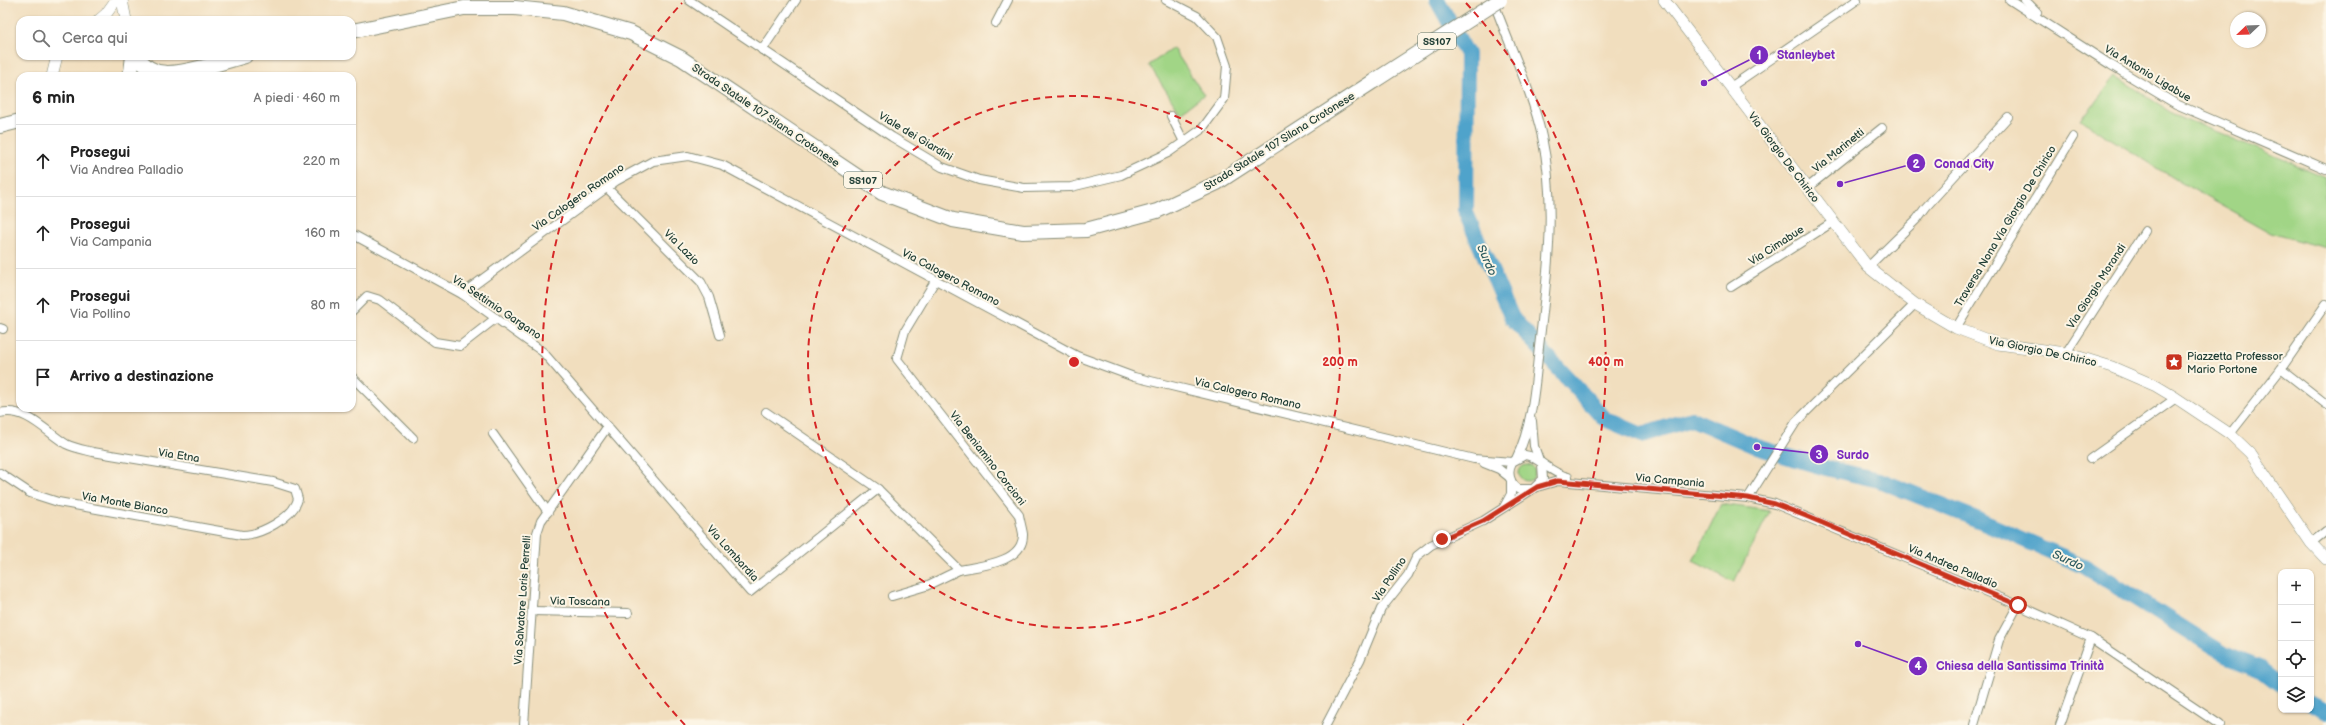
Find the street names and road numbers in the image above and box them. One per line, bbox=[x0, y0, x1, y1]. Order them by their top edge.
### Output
road number: SS107 bbox=[1418, 33, 1456, 49]
street label: Via Antonio Ligabue bbox=[2102, 42, 2194, 105]
street label: Strada Statale 107 Silana Crotonese bbox=[689, 61, 842, 170]
street label: Strada Statale 107 Silana Crotonese bbox=[1201, 89, 1358, 193]
street label: Viale dei Giardini bbox=[876, 109, 955, 164]
street label: Via Giorgio De Chirico bbox=[1745, 109, 1822, 205]
street label: Via Marinetti bbox=[1810, 126, 1867, 175]
street label: Traversa Nona Via Giorgio De Chirico bbox=[1952, 143, 2059, 309]
street label: Via Calogero Romano bbox=[530, 161, 627, 234]
road number: SS107 bbox=[844, 172, 882, 188]
street label: Via Cimabue bbox=[1746, 223, 1807, 268]
street label: Via Lazio bbox=[661, 227, 702, 268]
street label: Via Giorgio Morandi bbox=[2064, 241, 2129, 331]
street label: Via Calogero Romano bbox=[900, 246, 1002, 309]
street label: Via Settimio Gargano bbox=[450, 273, 544, 342]
street label: Via Giorgio De Chirico bbox=[1988, 334, 2098, 369]
street label: Via Calogero Romano bbox=[1193, 375, 1302, 412]
street label: Via Beniamino Corcioni bbox=[947, 409, 1028, 508]
street label: Via Etna bbox=[157, 446, 200, 465]
street label: Via Campania bbox=[1635, 471, 1705, 490]
street label: Via Monte Bianco bbox=[81, 489, 169, 518]
street label: Via Lombardia bbox=[704, 522, 761, 584]
street label: Via Salvatore Loris Perrelli bbox=[511, 535, 534, 665]
street label: Via Andrea Palladio bbox=[1906, 542, 2000, 591]
street label: Via Pollino bbox=[1370, 554, 1409, 604]
street label: Via Toscana bbox=[550, 594, 610, 609]

